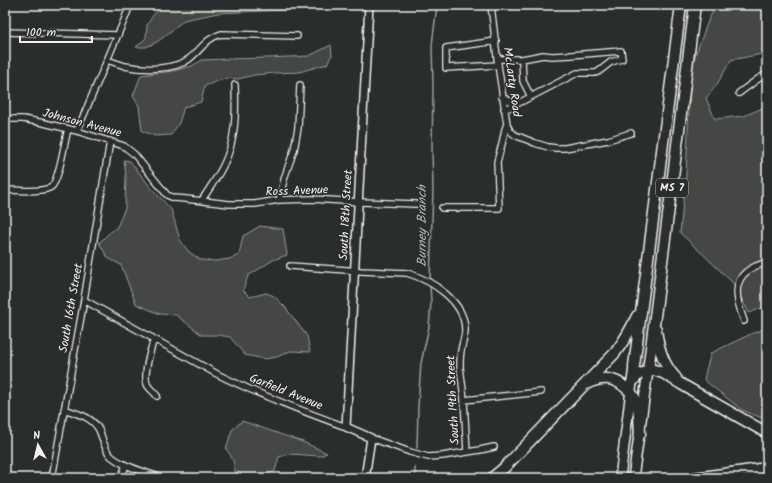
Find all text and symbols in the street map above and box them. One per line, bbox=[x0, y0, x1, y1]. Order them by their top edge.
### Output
scale bar bbox=[20, 18, 92, 44]
text: 100 m bbox=[26, 23, 57, 42]
street label: McLarty Road bbox=[498, 46, 526, 119]
street label: Johnson Avenue bbox=[40, 103, 124, 143]
street label: South 18th Street bbox=[334, 169, 358, 261]
road number: MS 7 bbox=[656, 179, 688, 197]
street label: Ross Avenue bbox=[265, 180, 329, 202]
water label: Burney Branch bbox=[412, 184, 433, 267]
street label: South 16th Street bbox=[54, 262, 88, 354]
street label: South 19th Street bbox=[441, 355, 465, 445]
street label: Garfield Avenue bbox=[246, 369, 326, 416]
north arrow bbox=[18, 425, 58, 465]
text: N bbox=[32, 427, 41, 445]

